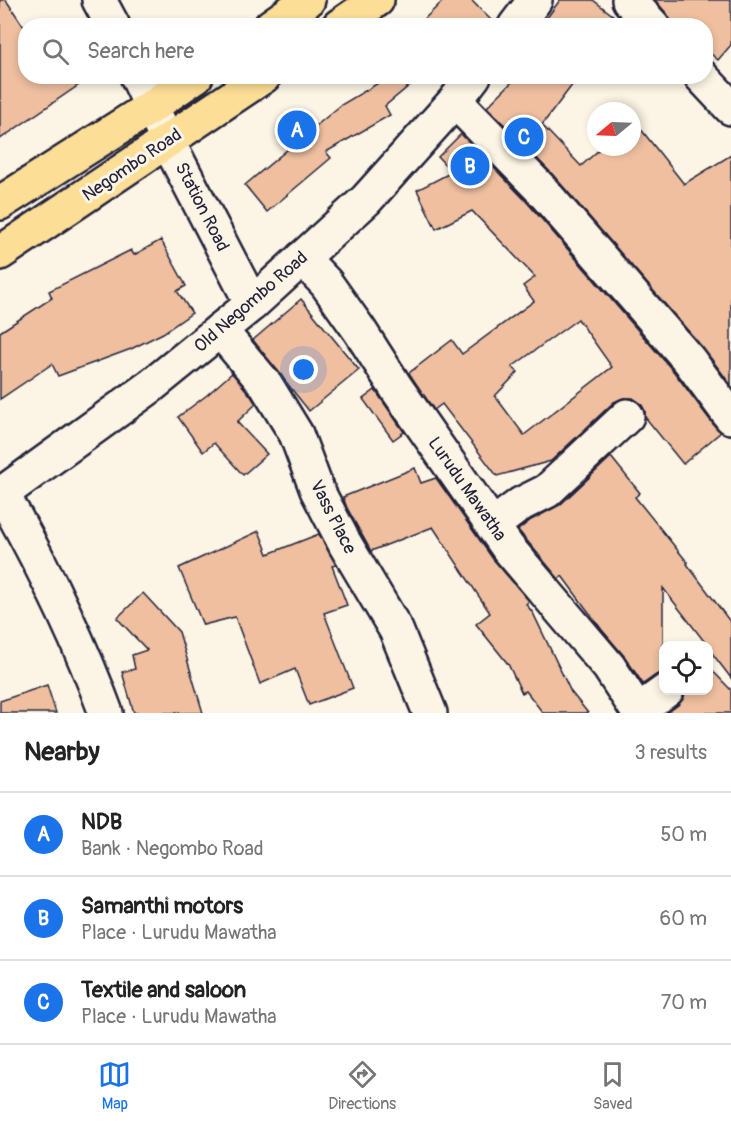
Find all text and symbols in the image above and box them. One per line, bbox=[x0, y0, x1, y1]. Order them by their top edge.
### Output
search box bbox=[18, 18, 713, 84]
icon: search bbox=[39, 35, 72, 68]
text: Search here bbox=[87, 37, 194, 65]
north arrow bbox=[587, 102, 641, 156]
pin: A bbox=[278, 108, 316, 152]
pin: C bbox=[504, 114, 544, 160]
street label: Negombo Road bbox=[78, 123, 186, 207]
pin: B bbox=[450, 144, 490, 188]
street label: Station Road bbox=[170, 159, 234, 255]
street label: Old Negombo Road bbox=[189, 246, 313, 358]
your location bbox=[289, 355, 318, 384]
street label: Lurudu Mawatha bbox=[423, 432, 511, 546]
street label: Vass Place bbox=[305, 476, 361, 558]
map controls bbox=[659, 641, 713, 695]
button: locate bbox=[659, 641, 713, 695]
text: Nearby bbox=[24, 736, 100, 768]
text: 3 results bbox=[635, 740, 707, 765]
text: NDB bbox=[81, 808, 122, 836]
text: A bbox=[37, 822, 50, 847]
text: 50 m bbox=[660, 822, 707, 847]
text: Bank · Negombo Road bbox=[81, 836, 263, 861]
text: Samanthi motors bbox=[81, 892, 243, 920]
text: B bbox=[38, 906, 49, 931]
text: 60 m bbox=[660, 906, 707, 931]
text: Place · Lurudu Mawatha bbox=[81, 920, 277, 945]
text: Textile and saloon bbox=[81, 976, 246, 1004]
text: C bbox=[37, 990, 50, 1015]
text: 70 m bbox=[661, 990, 707, 1015]
text: Place · Lurudu Mawatha bbox=[81, 1004, 277, 1029]
tab: Map bbox=[98, 1058, 131, 1114]
tab: Directions bbox=[328, 1058, 396, 1114]
tab: Saved bbox=[593, 1058, 633, 1114]

